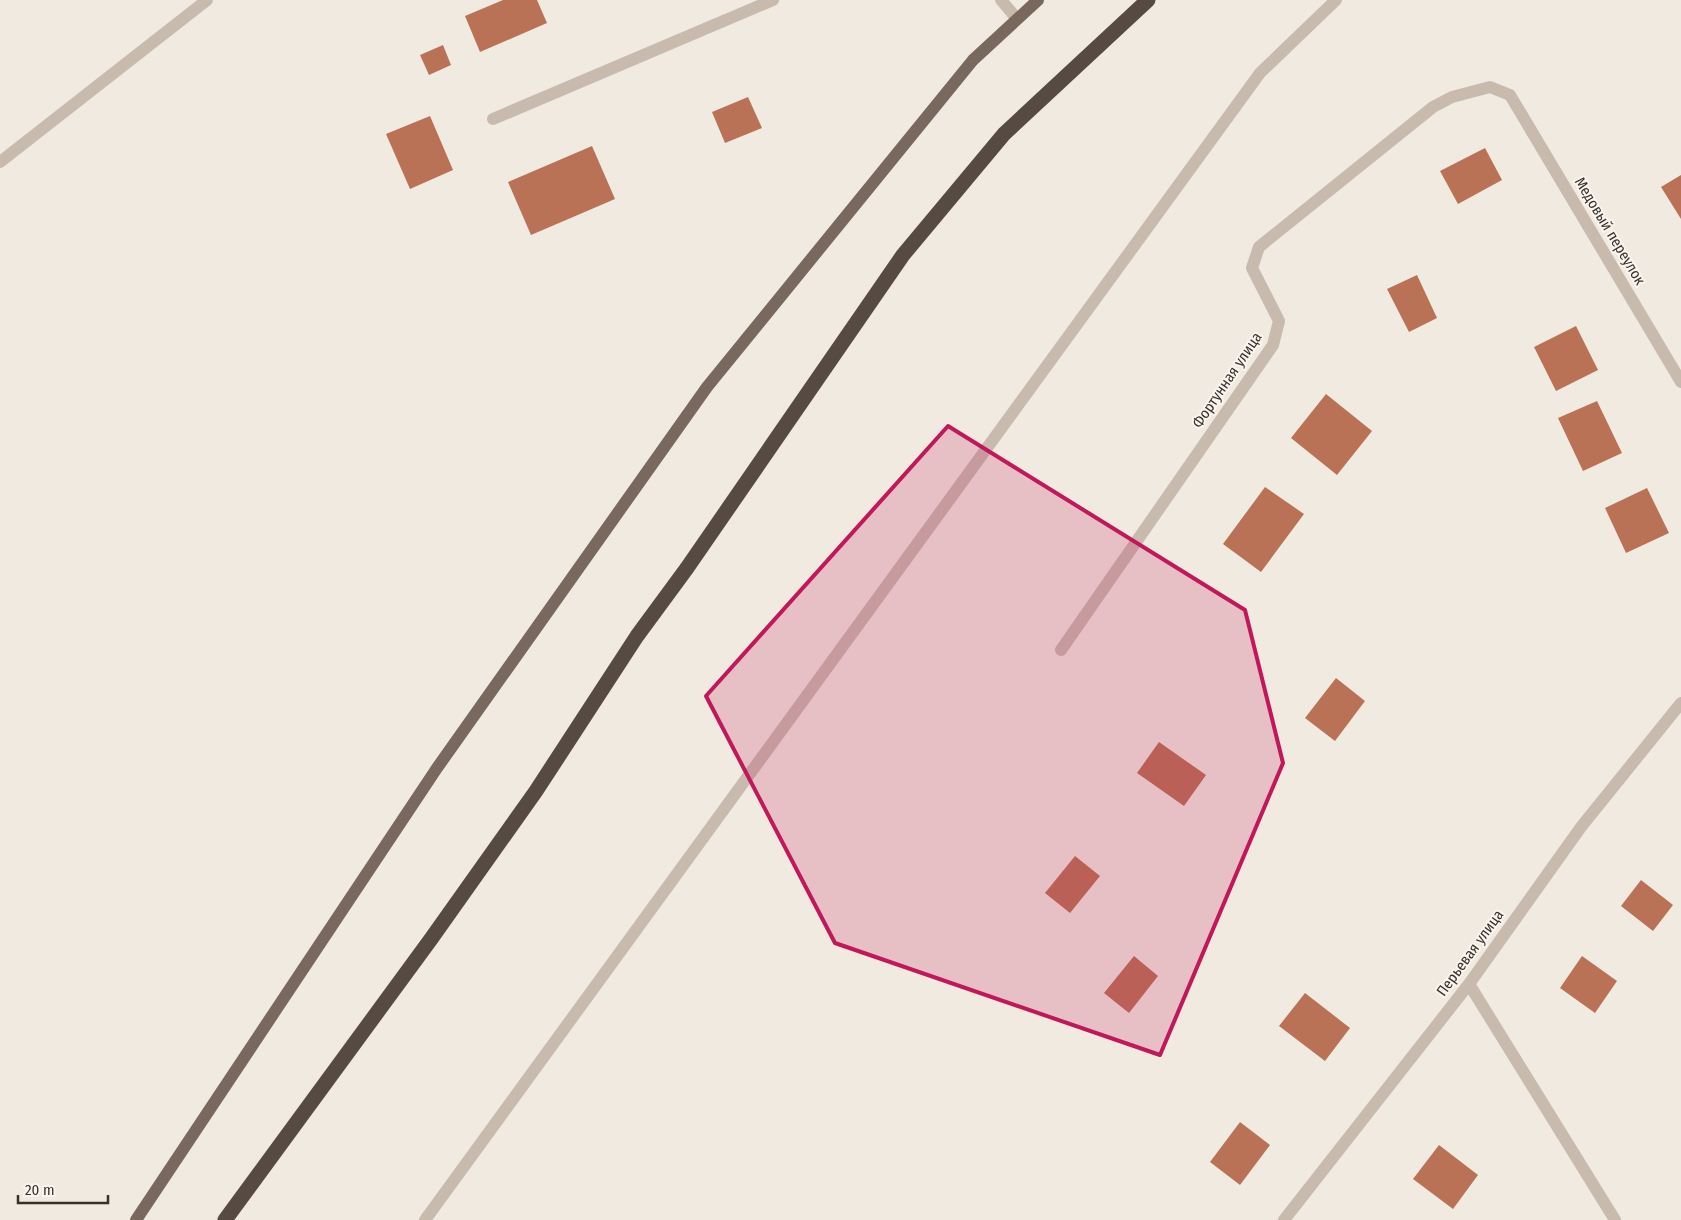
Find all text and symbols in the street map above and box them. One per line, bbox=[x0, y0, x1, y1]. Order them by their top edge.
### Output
street label: Медовый переулок bbox=[1571, 174, 1649, 288]
street label: Фортунная улица bbox=[1188, 329, 1266, 431]
street label: Перьевая улица bbox=[1433, 906, 1507, 1000]
scale bar bbox=[18, 1172, 108, 1204]
text: 20 m bbox=[25, 1181, 55, 1199]

